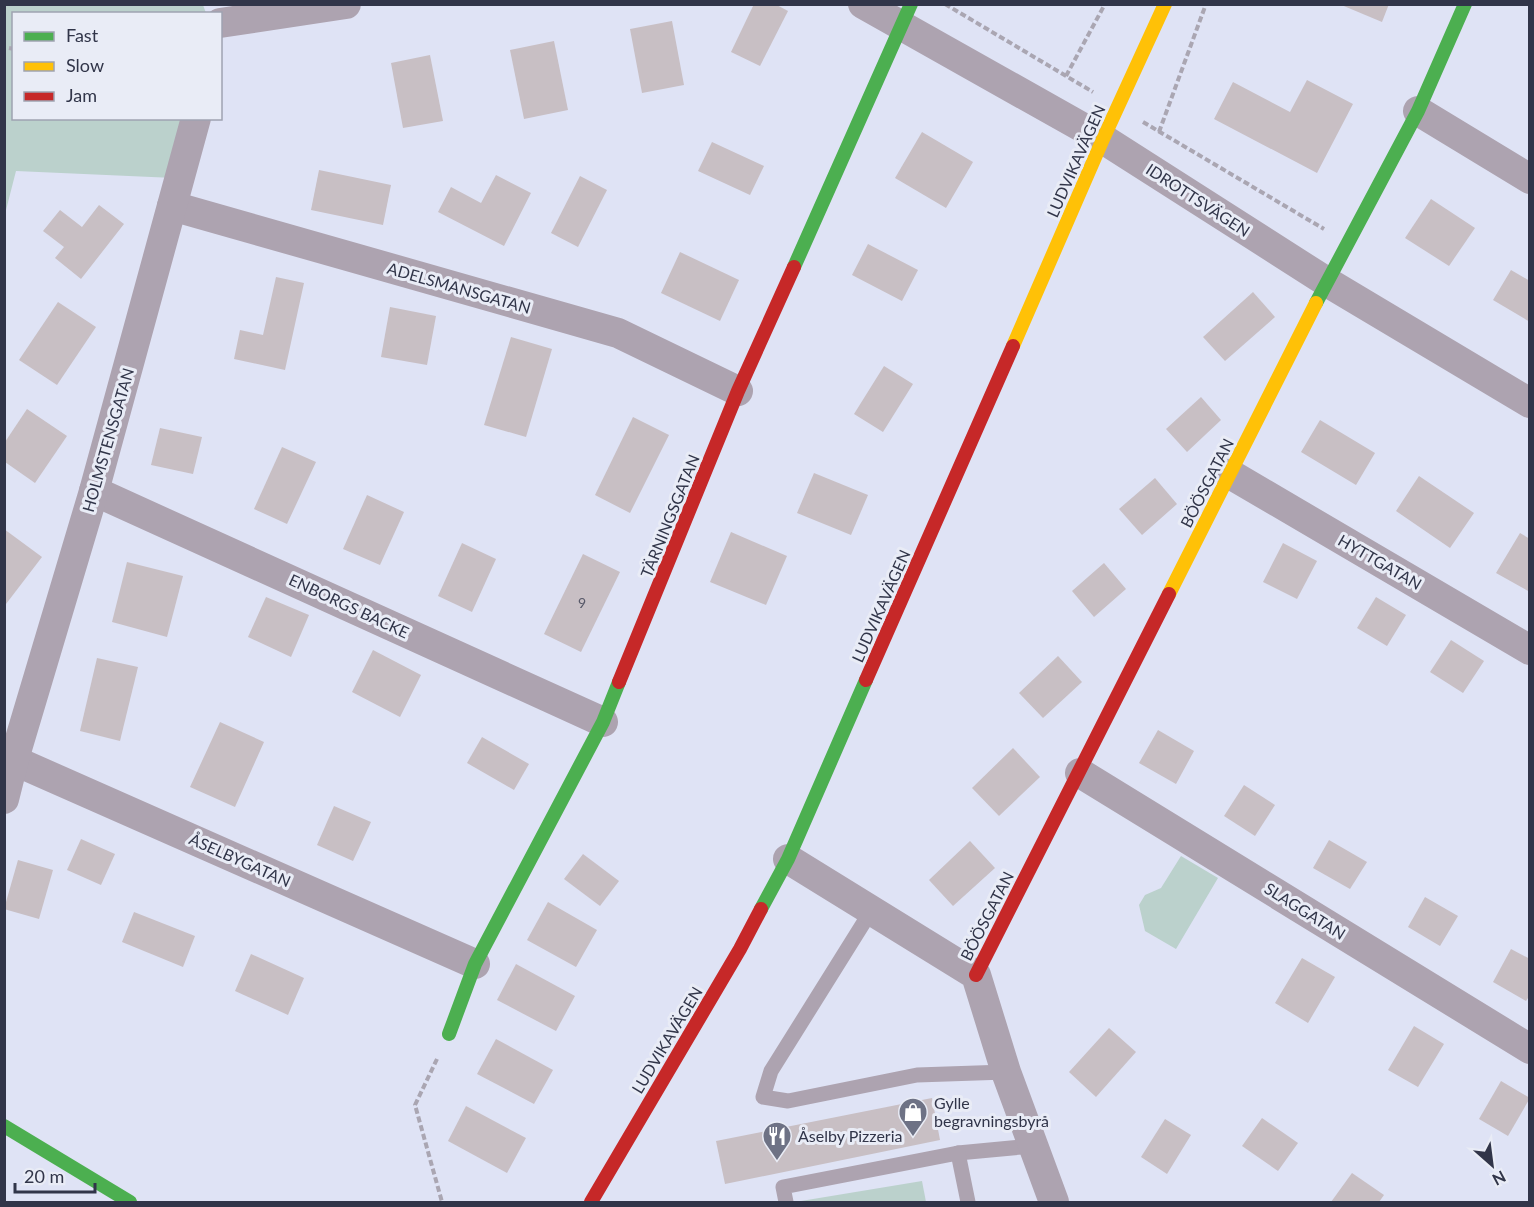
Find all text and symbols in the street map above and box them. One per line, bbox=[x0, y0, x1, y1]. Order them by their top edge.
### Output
legend bbox=[12, 12, 222, 120]
text: Fast bbox=[66, 24, 99, 46]
text: Slow bbox=[66, 54, 104, 76]
text: Jam bbox=[66, 84, 97, 106]
street label: LUDVIKAVÄGEN bbox=[1042, 102, 1109, 220]
street label: IDROTTSVÄGEN bbox=[1143, 159, 1254, 240]
street label: ADELSMANSGATAN bbox=[385, 258, 533, 317]
street label: HOLMSTENSGATAN bbox=[78, 366, 137, 514]
street label: BÖÖSGATAN bbox=[1176, 435, 1237, 530]
street label: TÄRNINGSGATAN bbox=[636, 451, 703, 580]
street label: HYTTGATAN bbox=[1335, 530, 1425, 593]
street label: LUDVIKAVÄGEN bbox=[847, 547, 914, 665]
street label: ENBORGS BACKE bbox=[286, 569, 412, 642]
house number: 9 bbox=[578, 594, 586, 611]
street label: ÅSELBYGATAN bbox=[187, 829, 294, 890]
street label: BÖÖSGATAN bbox=[956, 868, 1017, 963]
street label: SLAGGATAN bbox=[1261, 878, 1349, 943]
street label: LUDVIKAVÄGEN bbox=[627, 983, 706, 1096]
place label: Gylle begravningsbyrå bbox=[934, 1093, 1049, 1130]
shop icon: Gylle begravningsbyrå bbox=[897, 1096, 929, 1138]
restaurant icon: Åselby Pizzeria bbox=[761, 1120, 793, 1162]
place label: Åselby Pizzeria bbox=[798, 1126, 902, 1145]
north arrow bbox=[1462, 1135, 1522, 1195]
scale bar bbox=[15, 1156, 94, 1194]
text: 20 m bbox=[24, 1165, 64, 1187]
text: N bbox=[1489, 1167, 1509, 1190]

